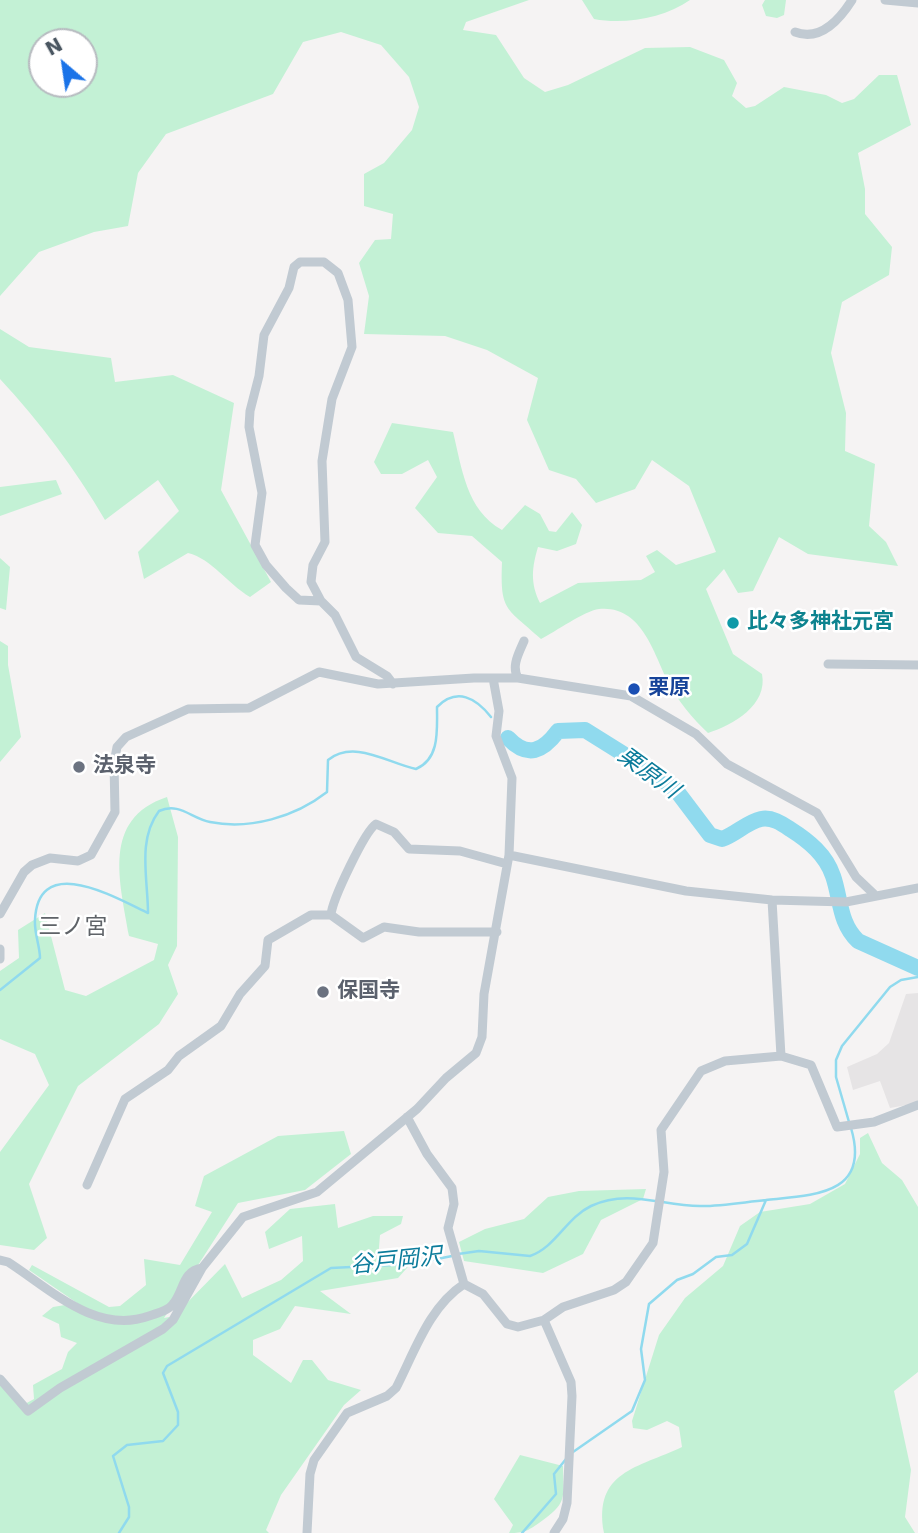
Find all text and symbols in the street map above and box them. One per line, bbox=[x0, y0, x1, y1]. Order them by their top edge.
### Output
north arrow bbox=[28, 28, 98, 98]
text: N bbox=[41, 33, 66, 60]
place label: 比々多神社元宮 bbox=[747, 610, 894, 636]
marker: 比々多神社元宮 bbox=[725, 615, 741, 631]
place label: 栗原 bbox=[648, 676, 690, 702]
marker: 栗原 bbox=[626, 681, 642, 697]
water label: 栗原川 bbox=[612, 743, 684, 805]
place label: 法泉寺 bbox=[93, 754, 156, 780]
marker: 法泉寺 bbox=[71, 759, 87, 775]
district label: 三ノ宮 bbox=[39, 914, 107, 942]
place label: 保国寺 bbox=[337, 979, 400, 1005]
marker: 保国寺 bbox=[315, 984, 331, 1000]
water label: 谷戸岡沢 bbox=[349, 1243, 443, 1281]

